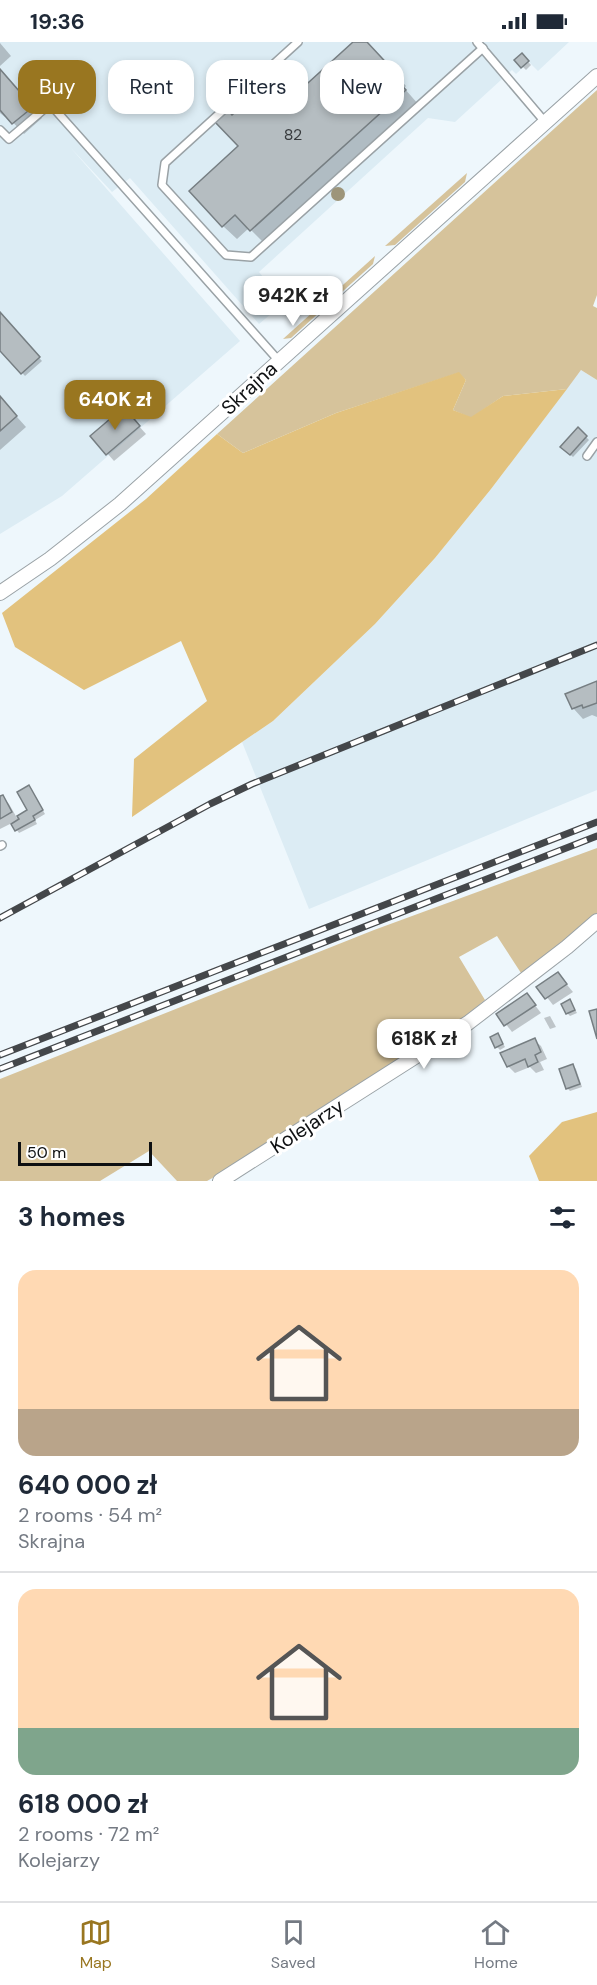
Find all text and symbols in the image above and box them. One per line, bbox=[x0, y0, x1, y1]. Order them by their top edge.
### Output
text: 19:36 bbox=[30, 7, 85, 36]
chip: Buy bbox=[18, 60, 96, 114]
chip: Rent bbox=[108, 60, 194, 114]
chip: Filters bbox=[206, 60, 308, 114]
chip: New bbox=[320, 60, 404, 114]
house number: 82 bbox=[284, 124, 302, 145]
pin: 942K zł bbox=[238, 276, 348, 327]
text: 942K zł bbox=[258, 282, 328, 308]
street label: Skrajna bbox=[216, 356, 282, 420]
pin: 640K zł bbox=[60, 380, 170, 431]
text: 640K zł bbox=[78, 386, 152, 412]
pin: 618K zł bbox=[369, 1019, 479, 1070]
text: 618K zł bbox=[391, 1025, 457, 1051]
street label: Kolejarzy bbox=[265, 1093, 349, 1159]
scale bar bbox=[18, 1139, 152, 1166]
text: 50 m bbox=[27, 1142, 66, 1163]
text: 3 homes bbox=[18, 1200, 126, 1234]
icon: filters bbox=[546, 1201, 579, 1234]
icon: home bbox=[245, 1309, 353, 1417]
text: 640 000 zł bbox=[18, 1468, 157, 1502]
text: 2 rooms · 54 m² bbox=[18, 1502, 162, 1528]
text: Skrajna bbox=[18, 1528, 85, 1554]
icon: home bbox=[245, 1628, 353, 1736]
text: 618 000 zł bbox=[18, 1787, 148, 1821]
text: 2 rooms · 72 m² bbox=[18, 1821, 159, 1847]
text: Kolejarzy bbox=[18, 1847, 100, 1873]
tab: Map bbox=[79, 1916, 112, 1973]
tab: Saved bbox=[271, 1916, 316, 1973]
tab: Home bbox=[474, 1916, 518, 1973]

